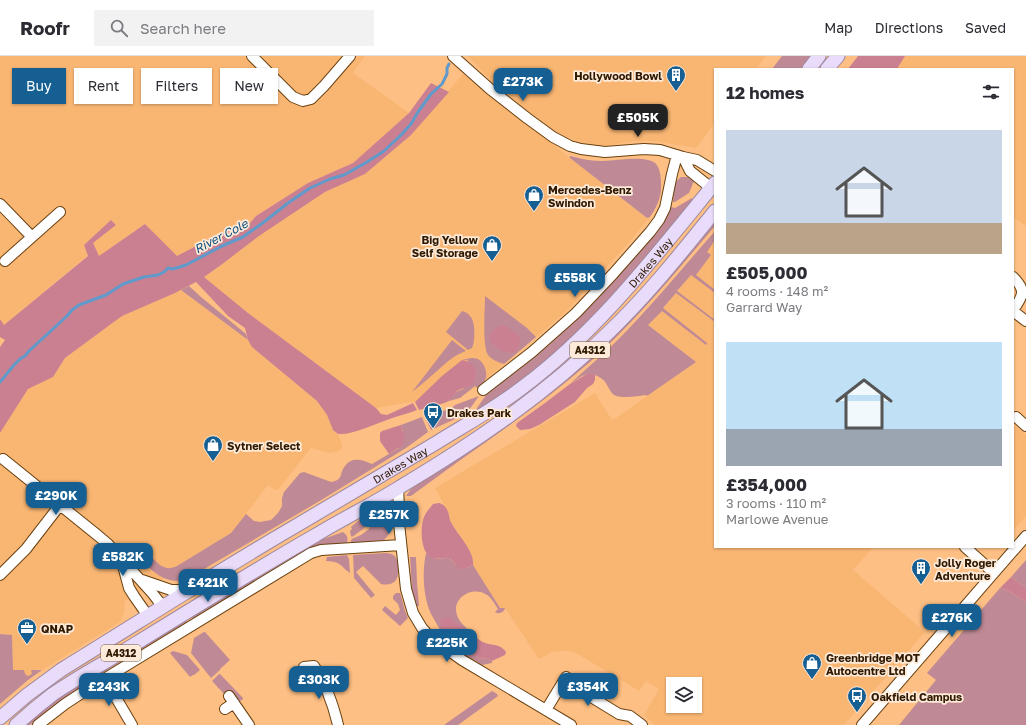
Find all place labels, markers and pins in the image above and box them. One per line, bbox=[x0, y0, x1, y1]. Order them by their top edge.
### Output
building icon: Hollywood Bowl bbox=[665, 64, 687, 92]
pin: £273K bbox=[495, 68, 551, 102]
place label: Hollywood Bowl bbox=[574, 69, 662, 82]
pin: £505K bbox=[610, 104, 666, 138]
place label: Mercedes-Benz Swindon bbox=[548, 183, 632, 209]
shop icon: Mercedes-Benz Swindon bbox=[523, 184, 545, 212]
place label: Big Yellow Self Storage bbox=[412, 233, 479, 259]
shop icon: Big Yellow Self Storage bbox=[481, 234, 503, 262]
pin: £558K bbox=[547, 264, 603, 298]
bus stop icon: Drakes Park bbox=[422, 401, 444, 429]
place label: Drakes Park bbox=[447, 406, 512, 419]
shop icon: Sytner Select bbox=[202, 434, 224, 462]
place label: Sytner Select bbox=[227, 439, 301, 452]
pin: £290K bbox=[28, 482, 84, 516]
pin: £257K bbox=[361, 501, 417, 535]
pin: £582K bbox=[95, 543, 151, 577]
place label: Jolly Roger Adventure bbox=[935, 556, 997, 582]
building icon: Jolly Roger Adventure bbox=[910, 557, 932, 585]
pin: £421K bbox=[180, 569, 236, 603]
pin: £276K bbox=[924, 604, 980, 638]
office icon: QNAP bbox=[16, 617, 38, 645]
place label: QNAP bbox=[41, 622, 74, 635]
pin: £225K bbox=[419, 629, 475, 663]
place label: Greenbridge MOT Autocentre Ltd bbox=[826, 651, 920, 677]
shop icon: Greenbridge MOT Autocentre Ltd bbox=[801, 652, 823, 680]
pin: £303K bbox=[291, 666, 347, 700]
pin: £243K bbox=[81, 673, 137, 707]
pin: £354K bbox=[560, 673, 616, 707]
bus stop icon: Oakfield Campus bbox=[846, 685, 868, 713]
place label: Oakfield Campus bbox=[871, 690, 962, 703]

